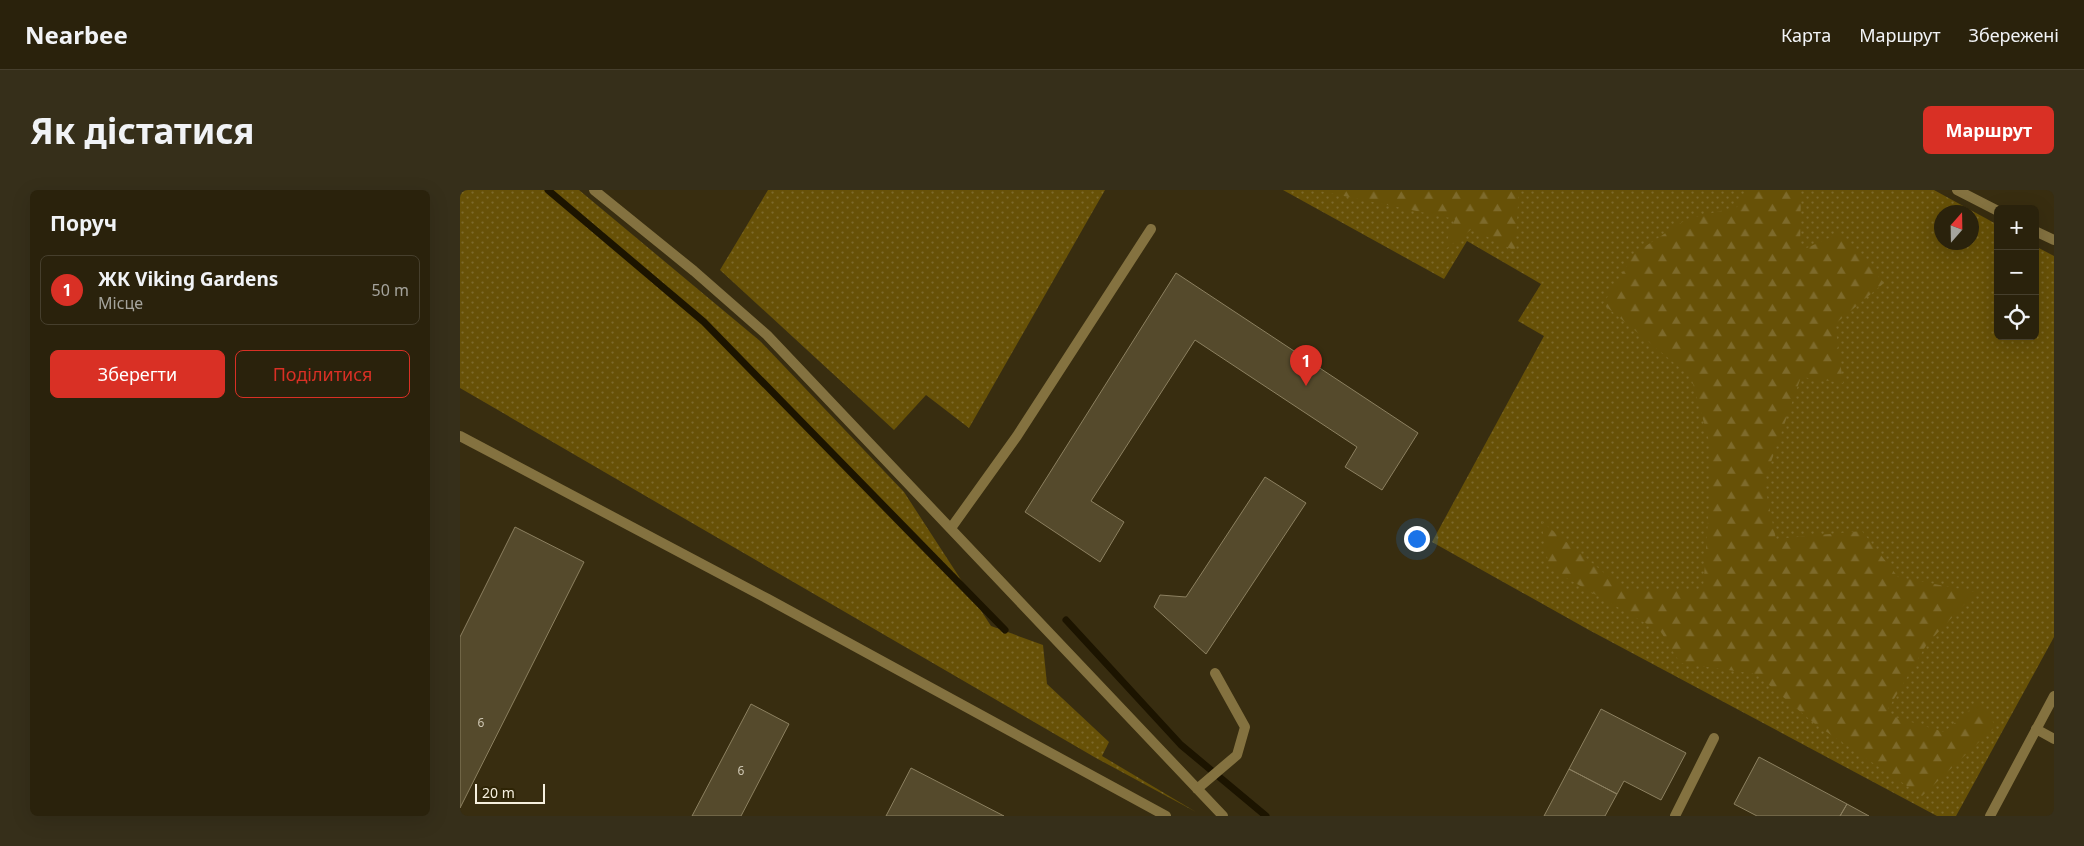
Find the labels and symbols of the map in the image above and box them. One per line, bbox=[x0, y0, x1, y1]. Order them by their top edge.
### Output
north arrow bbox=[1934, 205, 1979, 250]
pin: 1 bbox=[1290, 345, 1322, 386]
your location bbox=[1404, 526, 1430, 552]
house number: 6 bbox=[478, 714, 485, 731]
house number: 6 bbox=[738, 762, 745, 779]
scale bar bbox=[475, 781, 545, 804]

